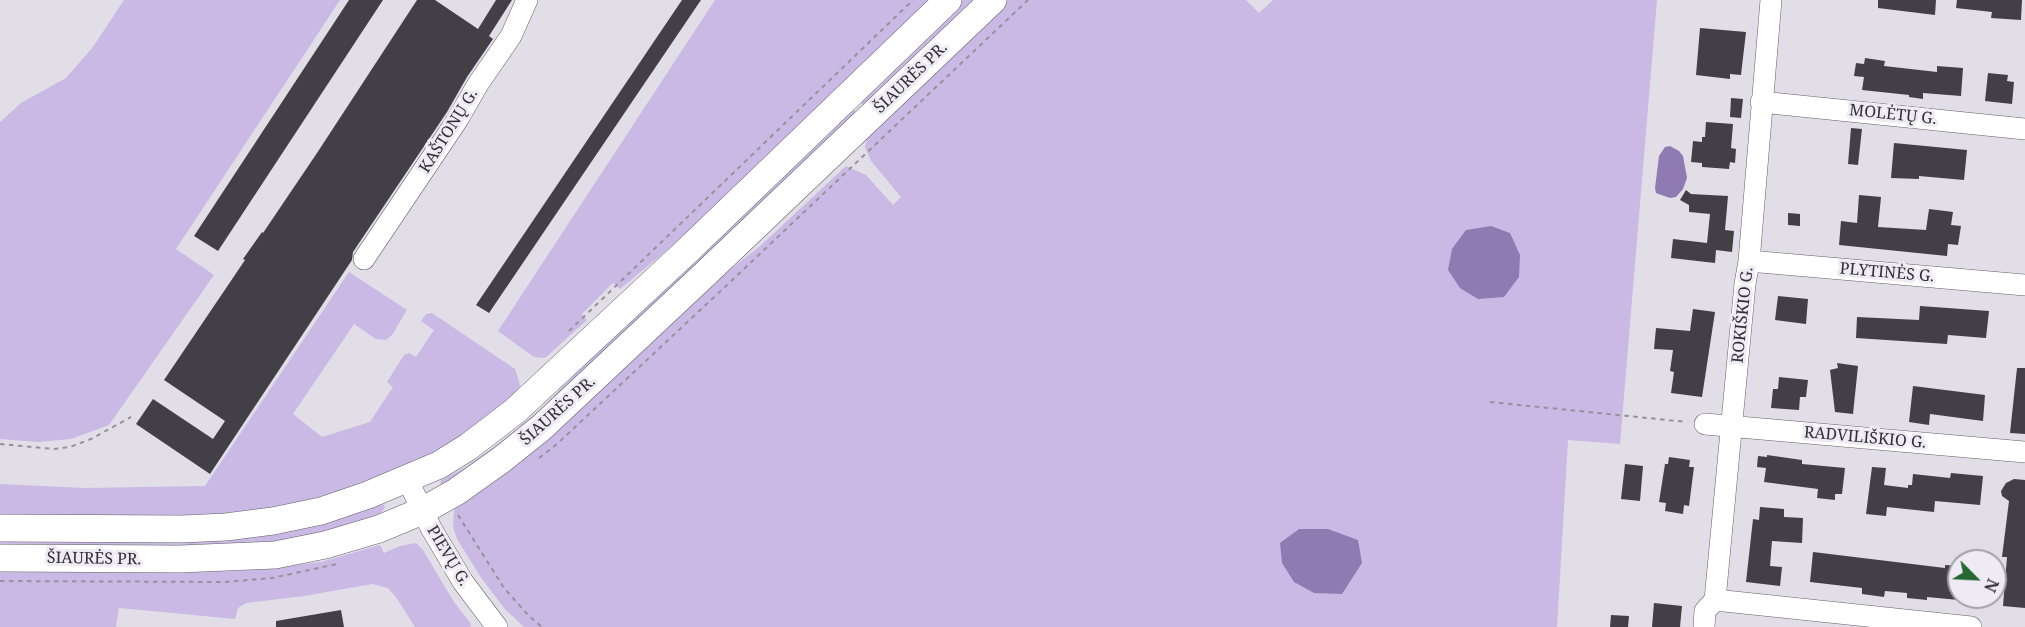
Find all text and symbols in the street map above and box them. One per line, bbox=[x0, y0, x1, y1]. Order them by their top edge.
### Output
street label: ŠIAURĖS PR. bbox=[870, 38, 952, 118]
street label: KAŠTONŲ G. bbox=[416, 85, 482, 177]
street label: MOLĖTŲ G. bbox=[1848, 101, 1938, 129]
street label: PLYTINĖS G. bbox=[1839, 259, 1935, 287]
street label: ROKIŠKIO G. bbox=[1728, 266, 1758, 364]
street label: ŠIAURĖS PR. bbox=[516, 372, 600, 450]
street label: RADVILIŠKIO G. bbox=[1803, 423, 1927, 453]
street label: PIEVŲ G. bbox=[422, 522, 474, 590]
street label: ŠIAURĖS PR. bbox=[47, 549, 141, 569]
north arrow bbox=[1947, 549, 2007, 609]
text: N bbox=[1979, 575, 2004, 596]

